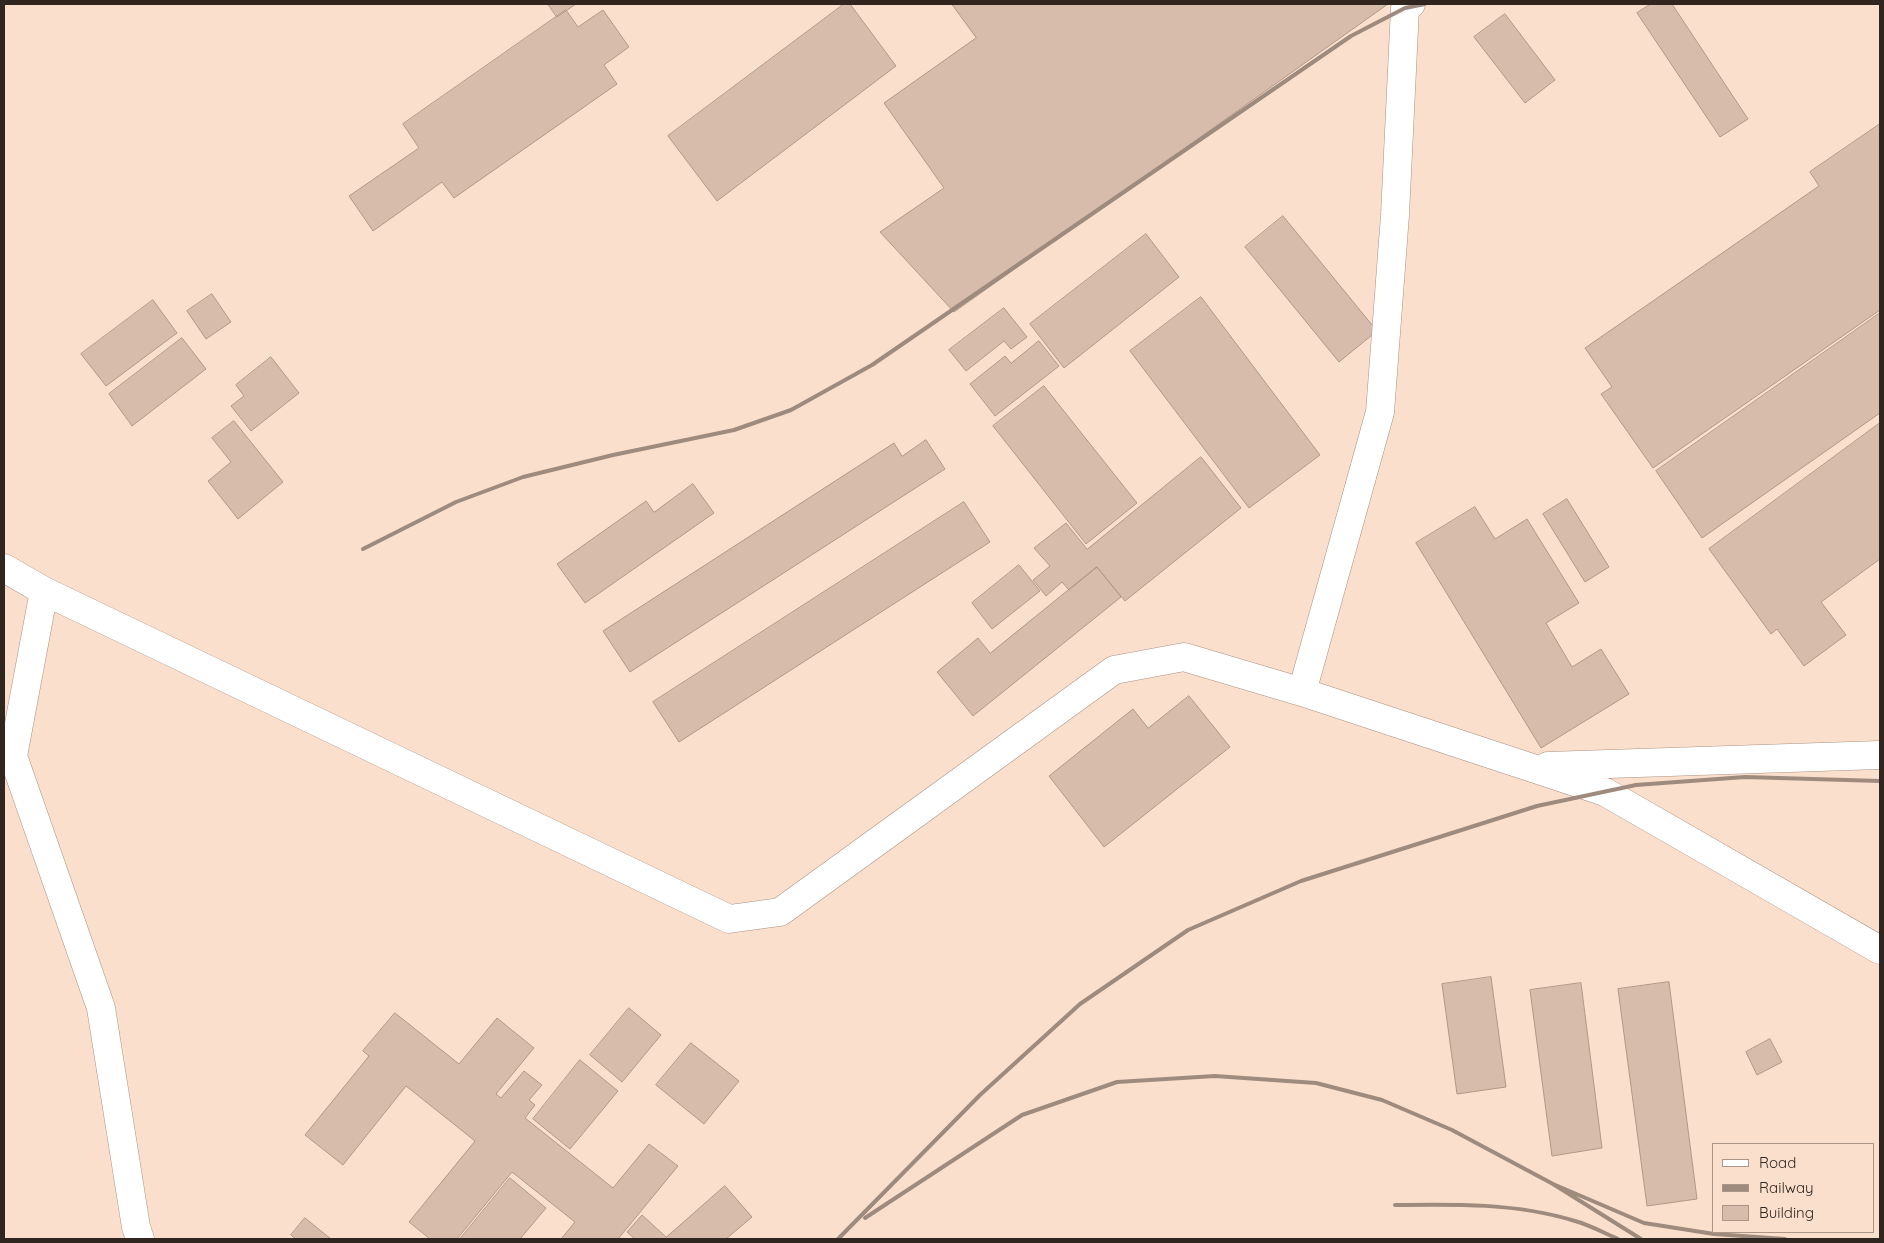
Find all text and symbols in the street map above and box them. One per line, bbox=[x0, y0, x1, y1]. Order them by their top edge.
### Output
legend bbox=[1712, 1143, 1874, 1233]
text: Road bbox=[1759, 1153, 1796, 1172]
text: Railway bbox=[1759, 1178, 1814, 1197]
text: Building bbox=[1759, 1203, 1814, 1222]

